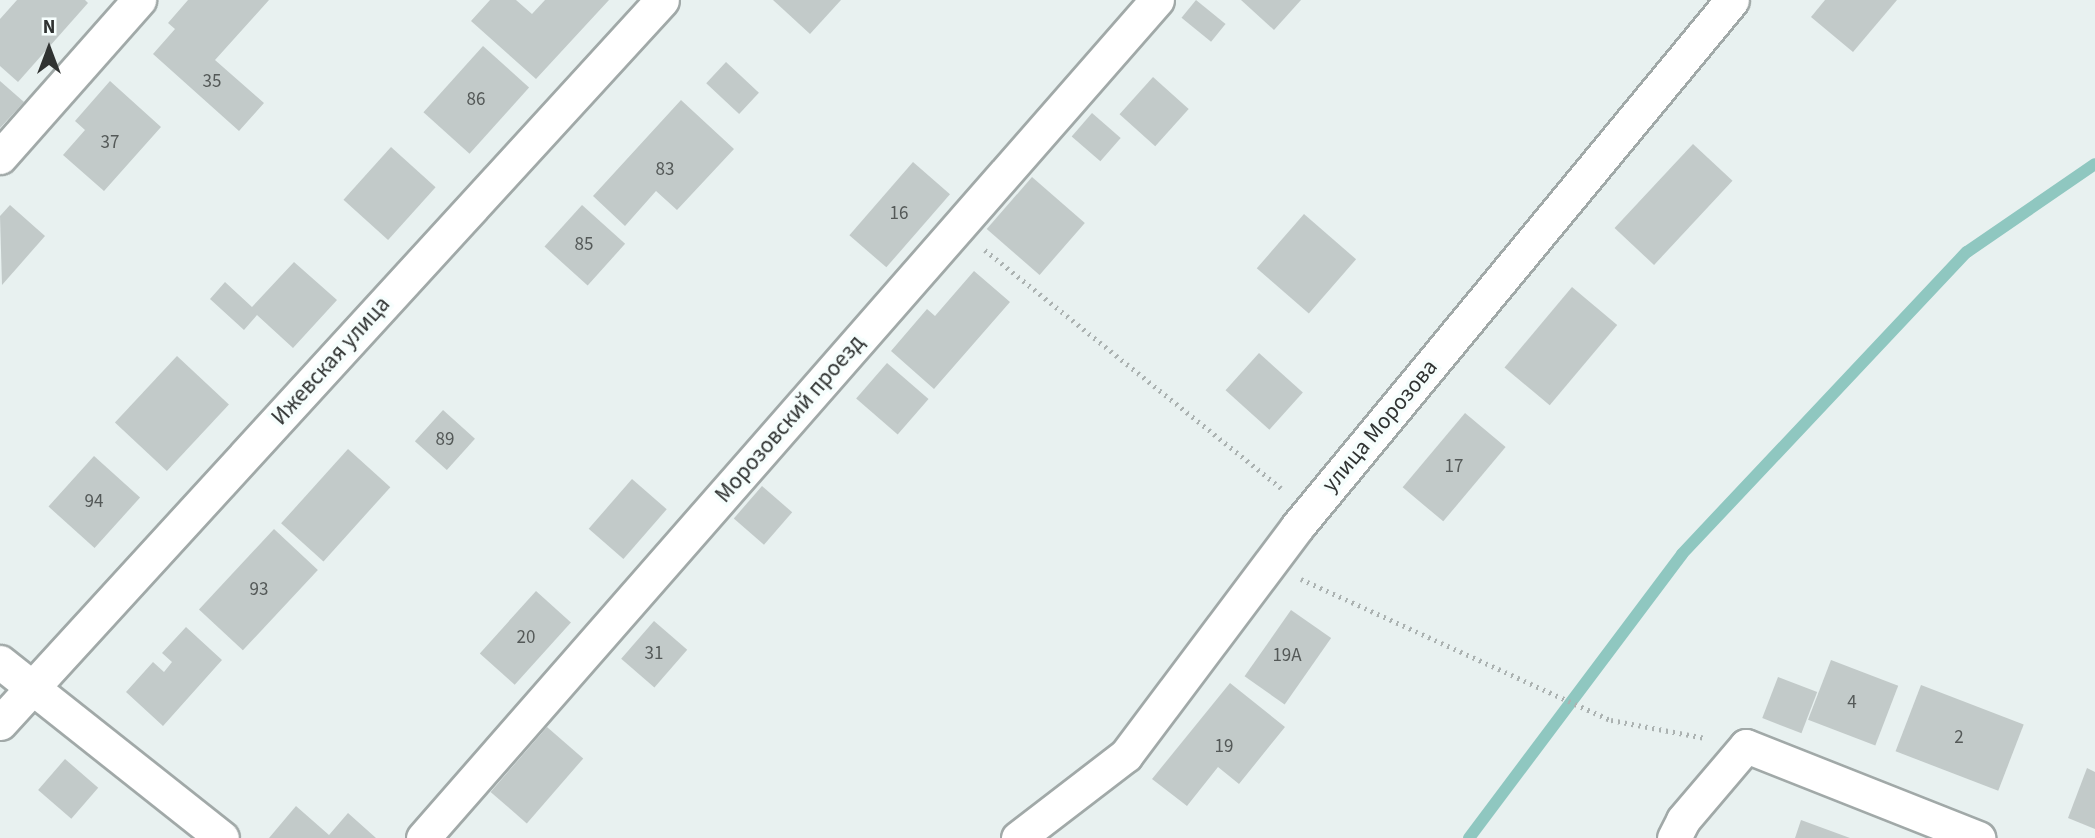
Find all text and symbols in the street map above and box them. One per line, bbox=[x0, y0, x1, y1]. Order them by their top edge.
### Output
north arrow bbox=[14, 14, 84, 84]
text: N bbox=[43, 14, 55, 41]
house number: 35 bbox=[203, 71, 221, 93]
house number: 86 bbox=[467, 89, 485, 111]
house number: 37 bbox=[101, 132, 119, 154]
house number: 83 bbox=[656, 159, 674, 181]
house number: 16 bbox=[890, 203, 908, 225]
house number: 85 bbox=[575, 234, 593, 256]
street label: Ижевская улица bbox=[266, 291, 396, 431]
street label: Морозовский проезд bbox=[710, 329, 870, 509]
street label: улица Морозова bbox=[1316, 354, 1444, 498]
house number: 89 bbox=[436, 429, 454, 451]
house number: 17 bbox=[1445, 456, 1463, 478]
house number: 94 bbox=[85, 491, 103, 513]
house number: 93 bbox=[250, 579, 268, 601]
house number: 20 bbox=[517, 627, 535, 649]
house number: 31 bbox=[645, 643, 663, 665]
house number: 19А bbox=[1272, 645, 1302, 667]
house number: 4 bbox=[1847, 692, 1857, 714]
house number: 2 bbox=[1954, 727, 1964, 749]
house number: 19 bbox=[1215, 736, 1233, 758]

